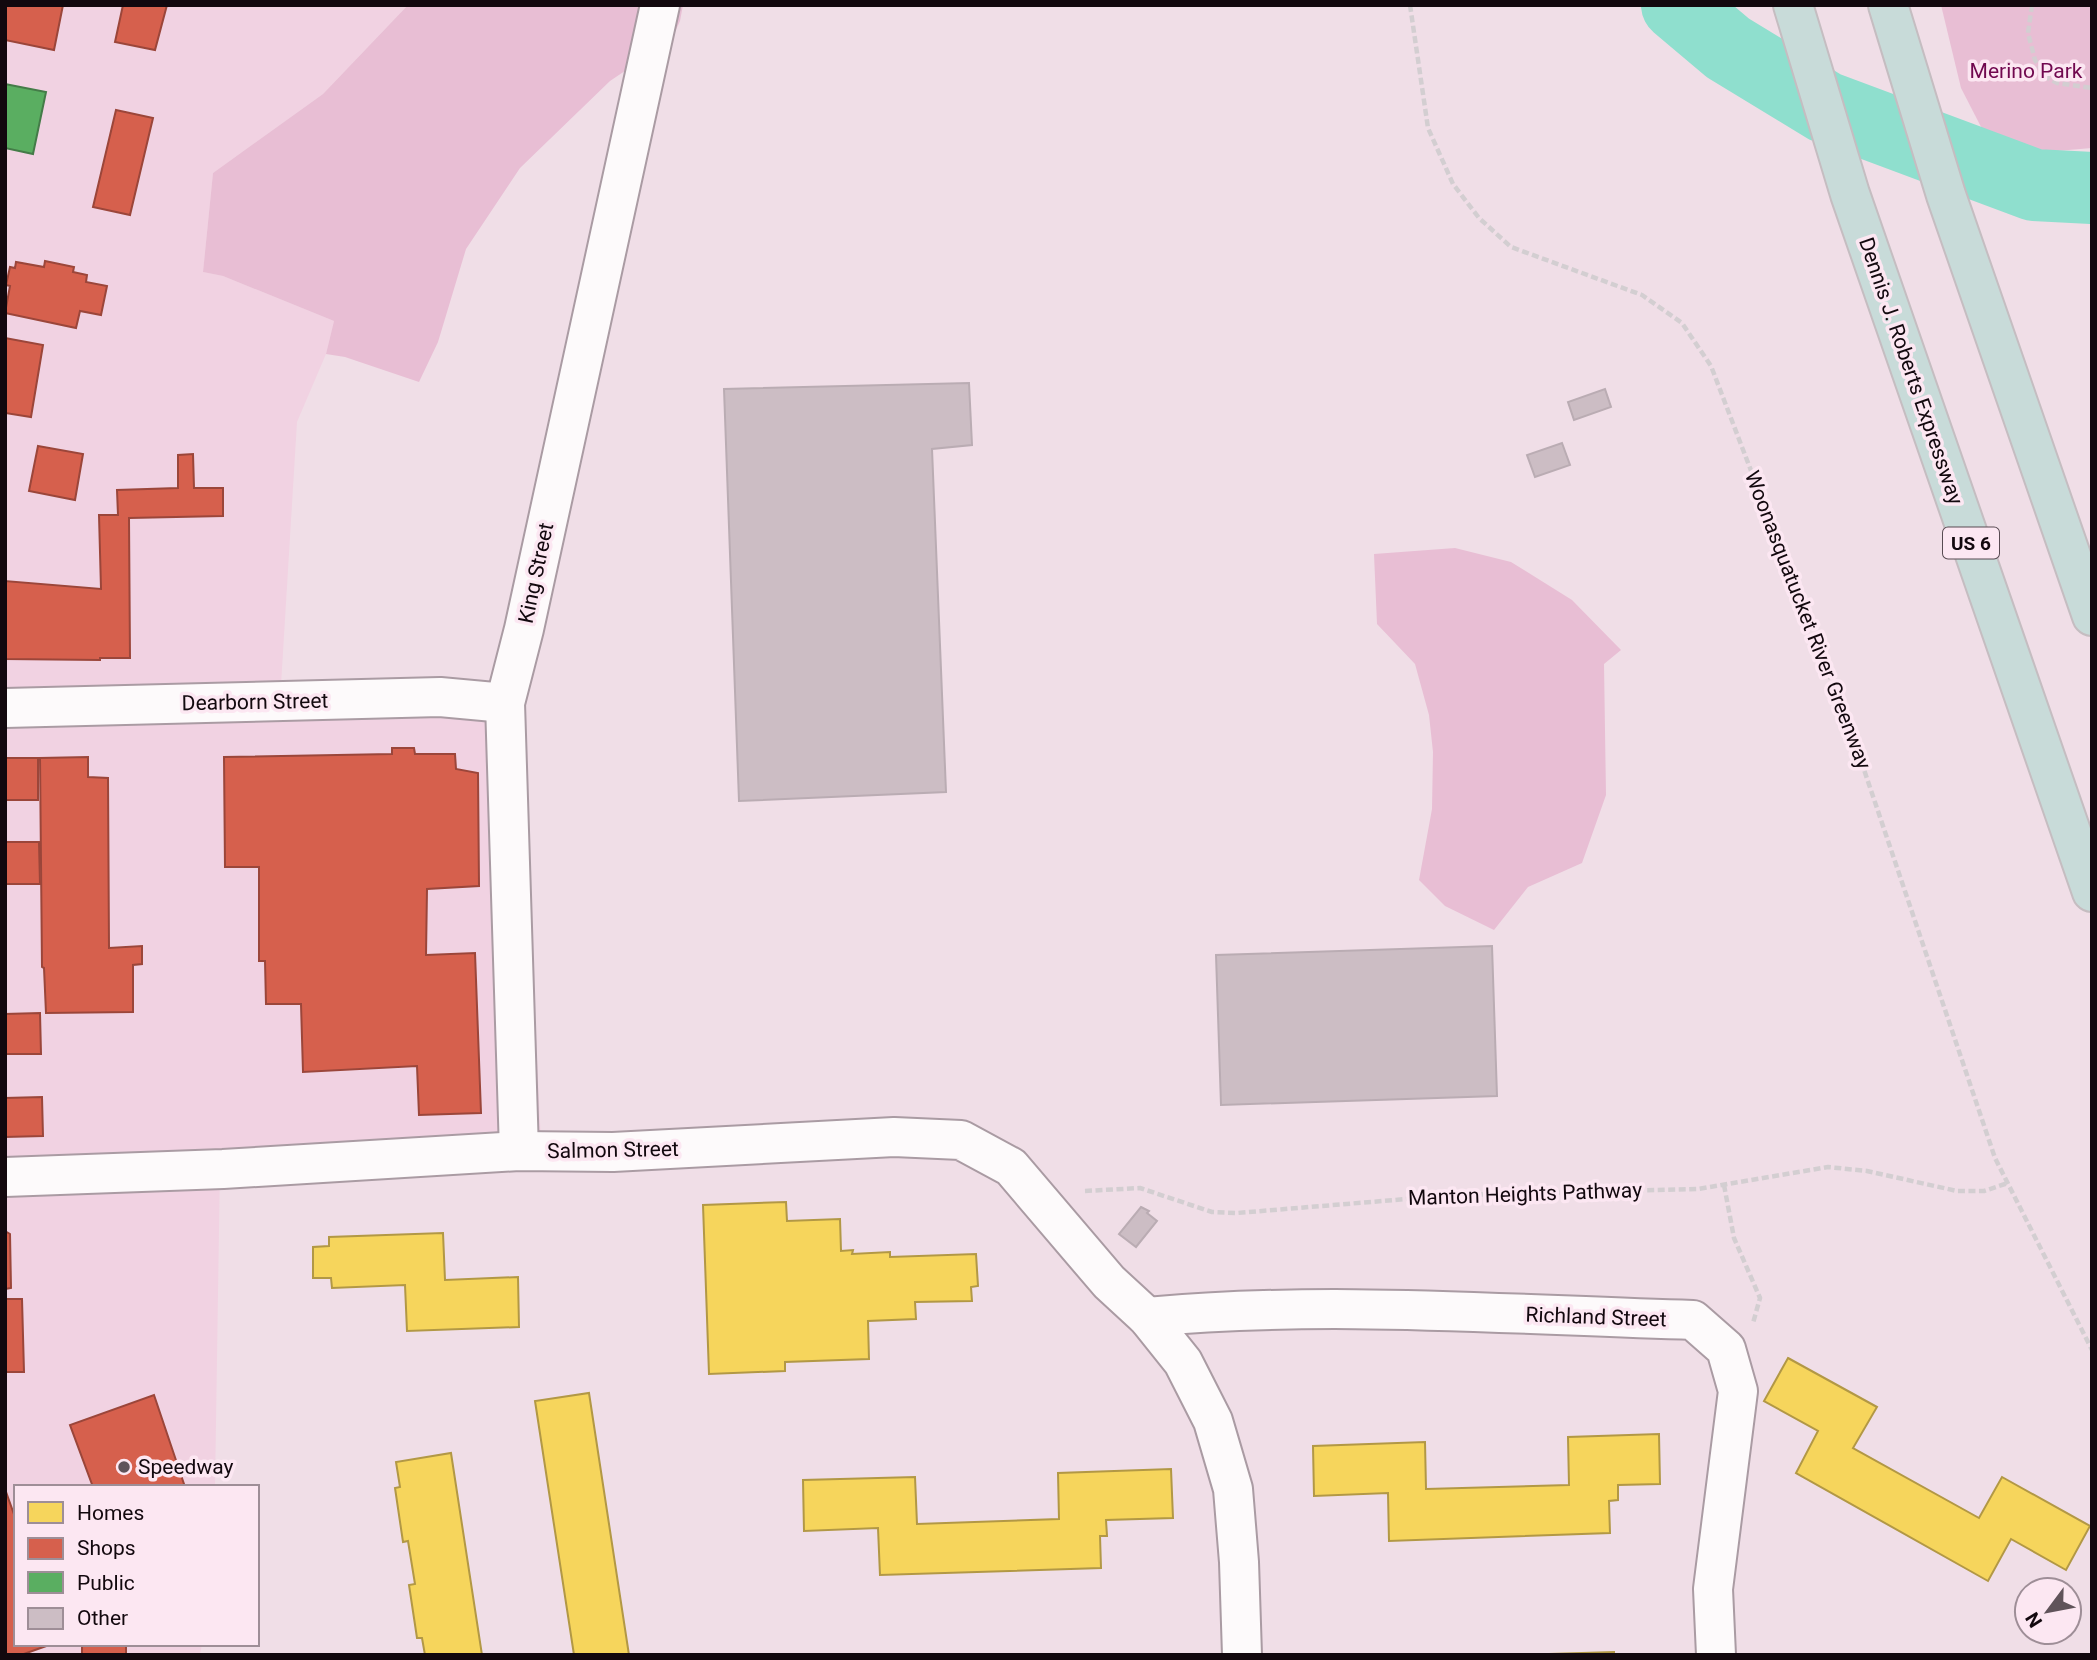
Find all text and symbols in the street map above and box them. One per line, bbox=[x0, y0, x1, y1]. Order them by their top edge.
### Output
park label: Merino Park bbox=[1970, 59, 2083, 83]
street label: Dennis J. Roberts Expressway bbox=[1854, 234, 1968, 508]
street label: Woonasquatucket River Greenway bbox=[1740, 467, 1876, 773]
street label: King Street bbox=[514, 520, 558, 626]
road number: US 6 bbox=[1943, 528, 1999, 558]
street label: Dearborn Street bbox=[182, 689, 329, 715]
street label: Salmon Street bbox=[547, 1137, 679, 1163]
street label: Manton Heights Pathway bbox=[1408, 1178, 1643, 1210]
street label: Richland Street bbox=[1525, 1303, 1667, 1331]
place label: Speedway bbox=[138, 1455, 233, 1479]
marker: Speedway bbox=[116, 1459, 132, 1475]
legend bbox=[14, 1485, 259, 1646]
text: Homes bbox=[77, 1501, 144, 1525]
text: Shops bbox=[77, 1536, 136, 1560]
text: Public bbox=[77, 1571, 135, 1595]
north arrow bbox=[2013, 1576, 2083, 1646]
text: Other bbox=[77, 1606, 128, 1630]
text: N bbox=[2021, 1608, 2047, 1632]

